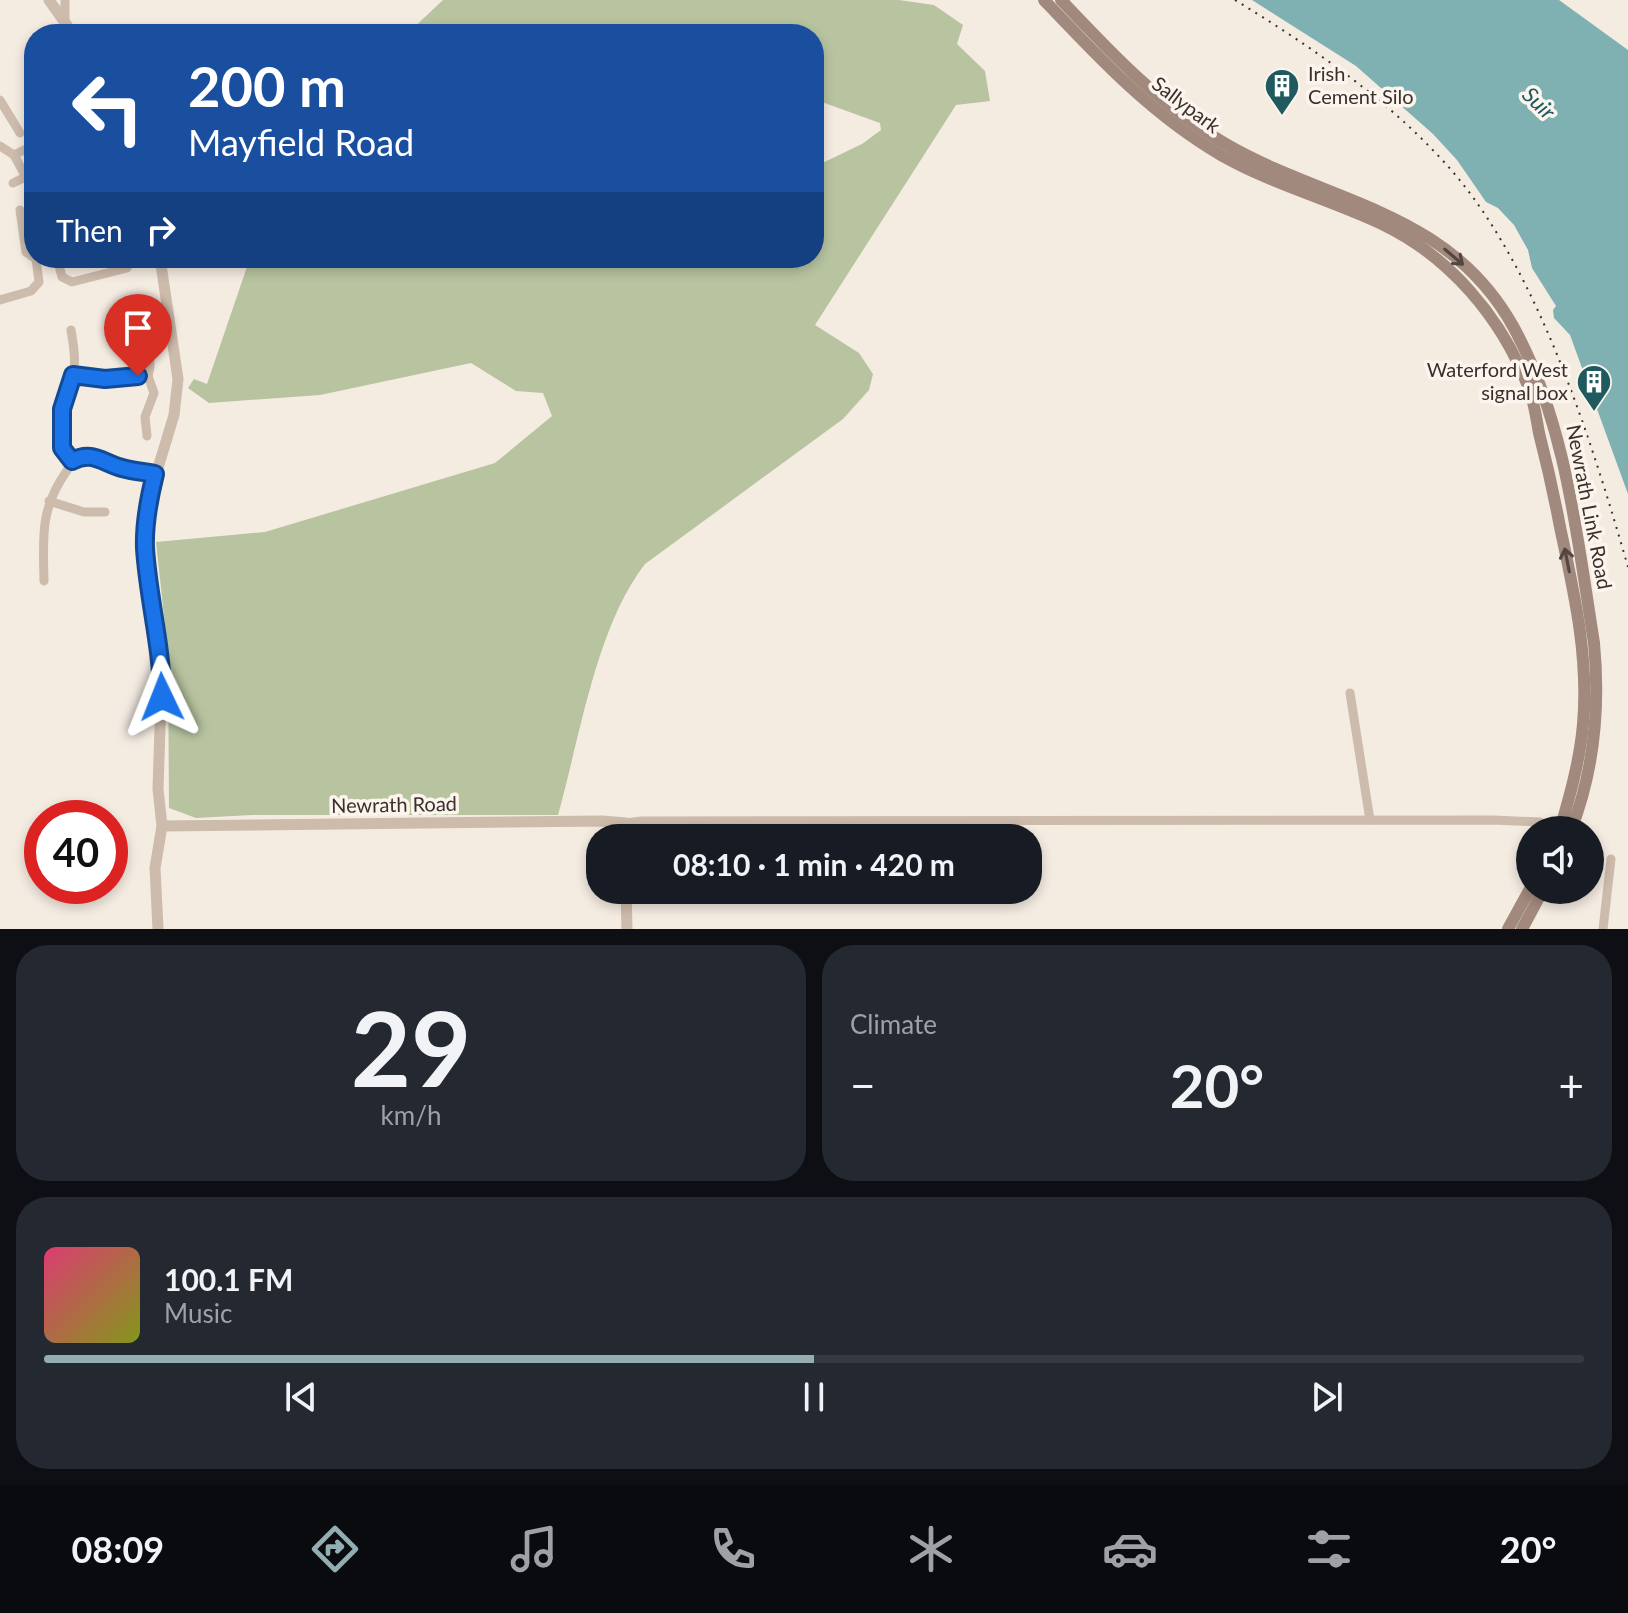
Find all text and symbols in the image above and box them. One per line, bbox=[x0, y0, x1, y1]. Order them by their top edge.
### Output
text: 200 m bbox=[188, 52, 346, 119]
icon: left bbox=[56, 56, 160, 160]
place label: Irish Cement Silo bbox=[1308, 61, 1414, 108]
building icon: Irish Cement Silo bbox=[1263, 67, 1301, 117]
street label: Sallypark bbox=[1148, 71, 1226, 138]
water label: Suir bbox=[1517, 81, 1562, 125]
text: Mayfield Road bbox=[188, 120, 414, 164]
icon: right bbox=[139, 208, 183, 252]
text: Then bbox=[56, 212, 123, 248]
one-way arrow bbox=[1443, 248, 1463, 266]
pin bbox=[104, 294, 172, 376]
icon: arrive bbox=[116, 306, 160, 350]
place label: Waterford West signal box bbox=[1427, 357, 1568, 404]
building icon: Waterford West signal box bbox=[1575, 363, 1613, 413]
street label: Newrath Link Road bbox=[1562, 422, 1618, 591]
one-way arrow bbox=[1559, 548, 1574, 574]
position arrow bbox=[120, 655, 204, 739]
street label: Newrath Road bbox=[331, 791, 457, 817]
speed limit sign: 40 bbox=[24, 800, 128, 904]
map controls bbox=[1516, 816, 1604, 904]
button: sound bbox=[1516, 816, 1604, 904]
text: 08:10 · 1 min · 420 m bbox=[673, 846, 955, 882]
text: 29 bbox=[351, 984, 471, 1109]
text: Climate bbox=[850, 1008, 937, 1040]
text: 20° bbox=[1170, 1049, 1264, 1121]
text: − bbox=[850, 1059, 876, 1111]
text: + bbox=[1558, 1059, 1584, 1111]
text: km/h bbox=[381, 1099, 441, 1131]
text: 100.1 FM bbox=[164, 1261, 293, 1297]
text: Music bbox=[164, 1297, 232, 1329]
icon: previous bbox=[279, 1375, 323, 1419]
icon: pause bbox=[792, 1375, 836, 1419]
icon: next bbox=[1305, 1375, 1349, 1419]
icon: directions bbox=[307, 1521, 363, 1577]
icon: music bbox=[506, 1521, 562, 1577]
icon: phone bbox=[705, 1521, 761, 1577]
icon: climate bbox=[903, 1521, 959, 1577]
icon: car bbox=[1102, 1521, 1158, 1577]
icon: filters bbox=[1301, 1521, 1357, 1577]
text: 08:09 bbox=[71, 1527, 164, 1571]
text: 20° bbox=[1500, 1527, 1556, 1571]

